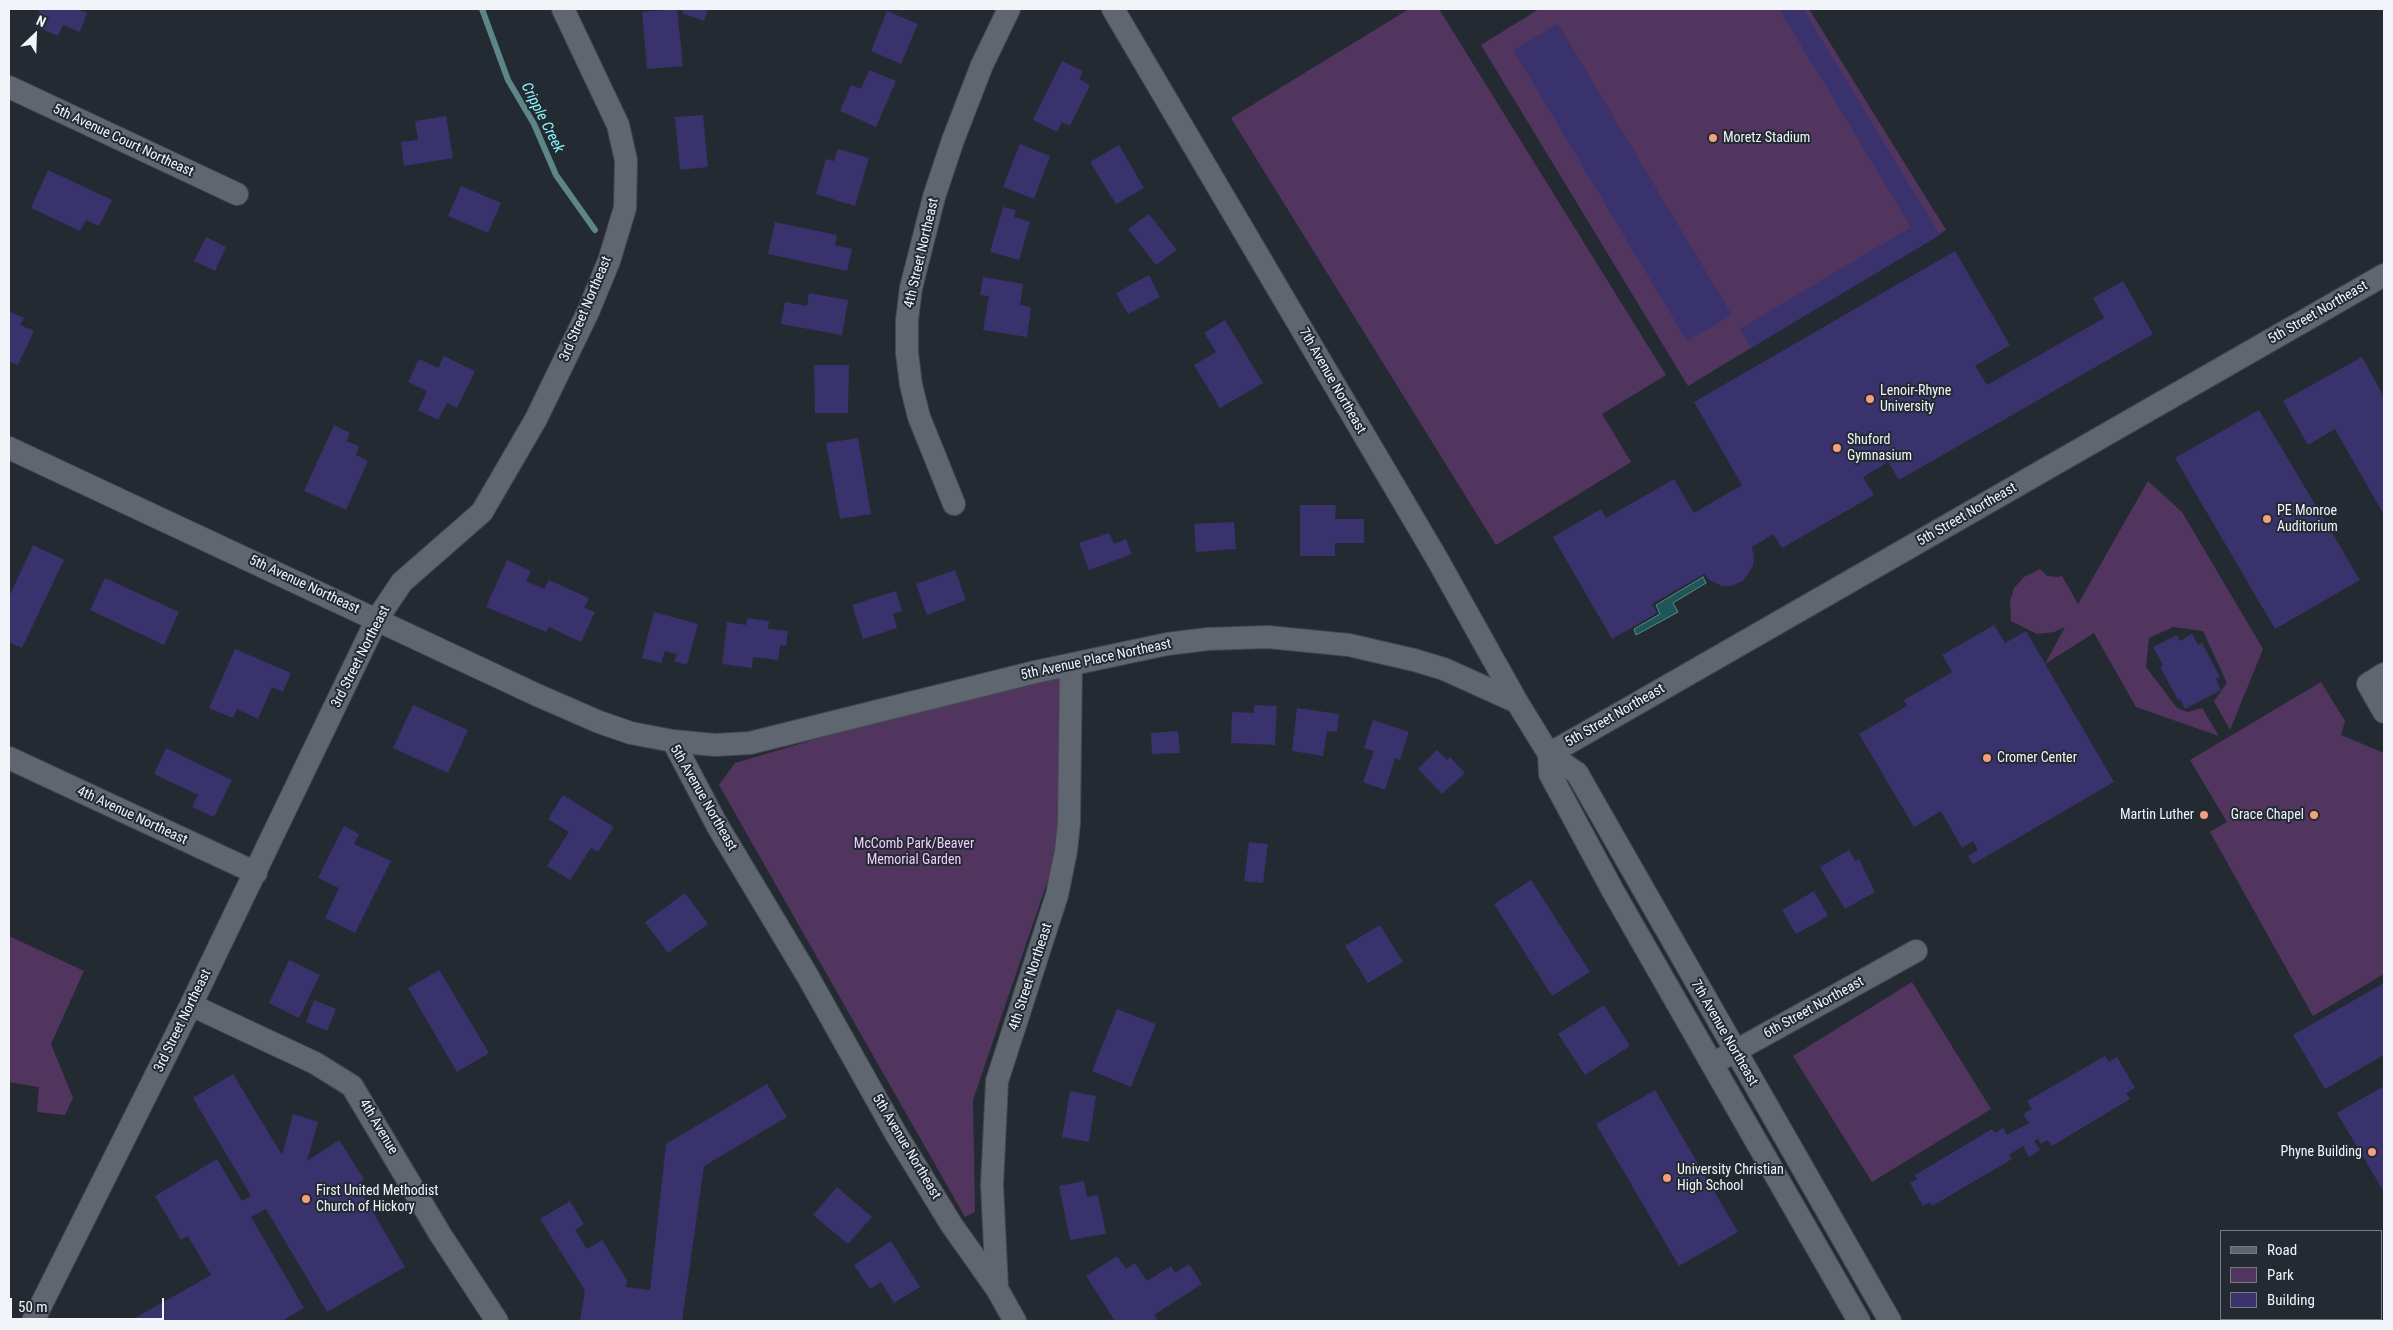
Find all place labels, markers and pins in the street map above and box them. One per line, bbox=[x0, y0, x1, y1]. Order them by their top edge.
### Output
place label: Moretz Stadium bbox=[1723, 130, 1810, 146]
marker: Moretz Stadium bbox=[1707, 132, 1719, 144]
place label: Lenoir-Rhyne University bbox=[1880, 383, 1951, 416]
marker: Lenoir-Rhyne University bbox=[1864, 393, 1876, 405]
place label: Shuford Gymnasium bbox=[1847, 432, 1912, 464]
marker: Shuford Gymnasium bbox=[1831, 442, 1843, 454]
place label: PE Monroe Auditorium bbox=[2277, 503, 2338, 536]
marker: PE Monroe Auditorium bbox=[2261, 513, 2273, 525]
place label: Cromer Center bbox=[1997, 750, 2077, 766]
marker: Cromer Center bbox=[1981, 752, 1993, 764]
place label: Martin Luther bbox=[2120, 807, 2194, 823]
place label: Grace Chapel bbox=[2231, 807, 2304, 823]
marker: Martin Luther bbox=[2198, 809, 2210, 821]
marker: Grace Chapel bbox=[2308, 809, 2320, 821]
place label: Phyne Building bbox=[2280, 1144, 2362, 1160]
marker: Phyne Building bbox=[2366, 1146, 2378, 1158]
place label: University Christian High School bbox=[1677, 1162, 1784, 1194]
marker: University Christian High School bbox=[1661, 1172, 1673, 1184]
place label: First United Methodist Church of Hickory bbox=[316, 1183, 438, 1216]
marker: First United Methodist Church of Hickory bbox=[300, 1193, 312, 1205]

